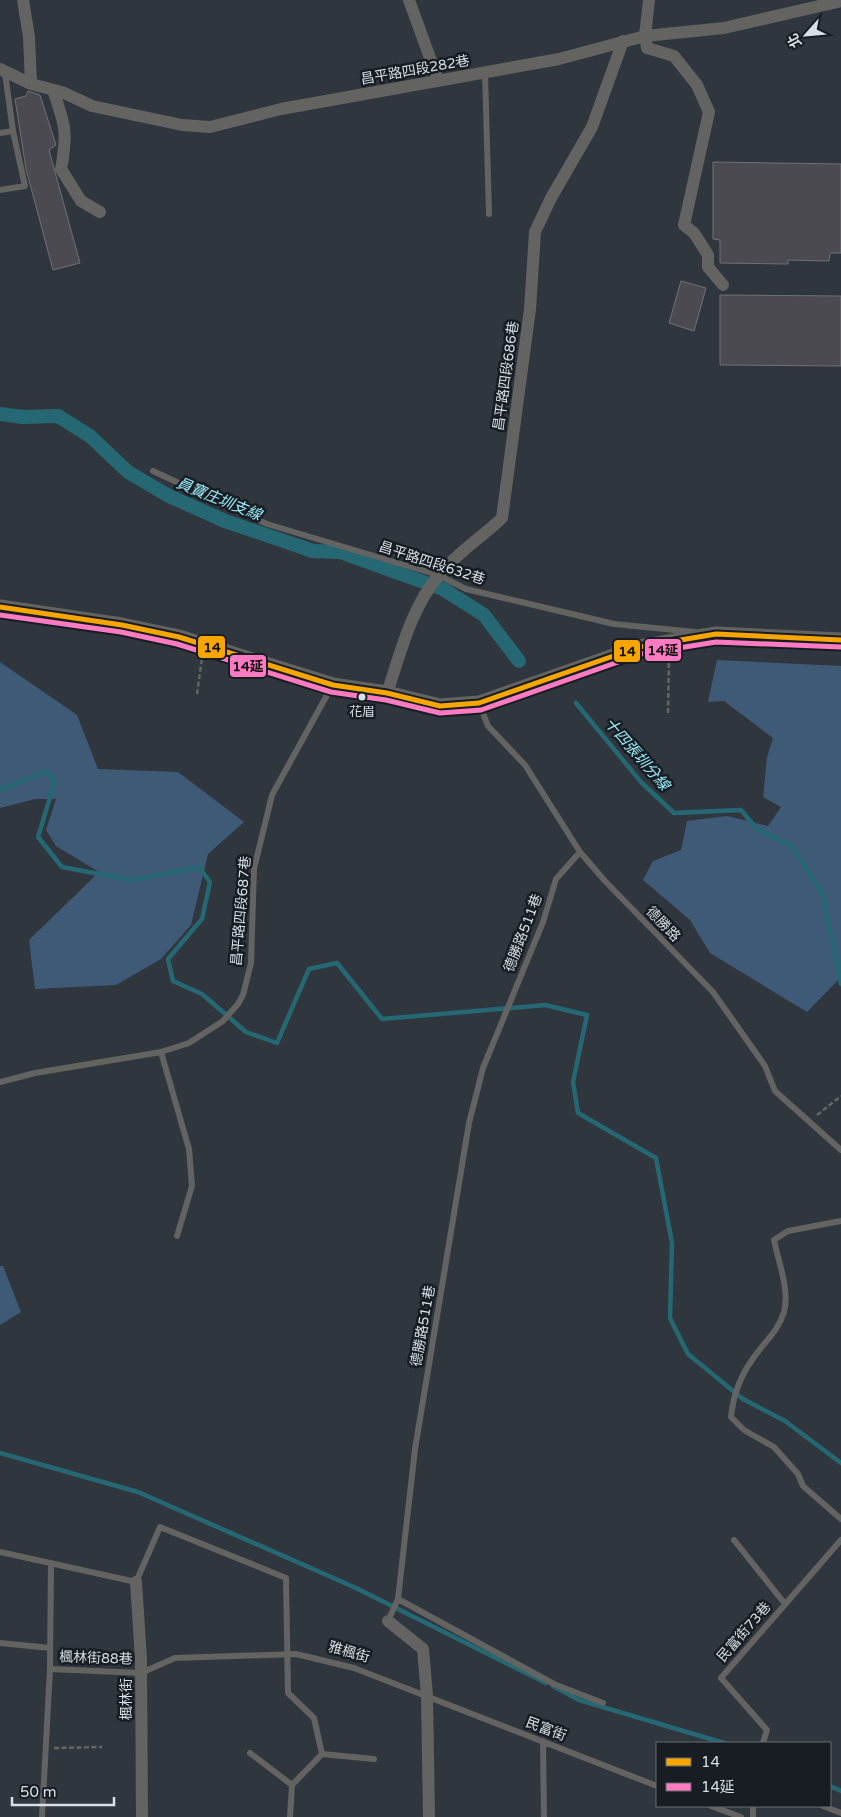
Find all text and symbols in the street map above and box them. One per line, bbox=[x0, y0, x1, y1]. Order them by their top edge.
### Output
north arrow bbox=[781, 10, 831, 60]
text: 北 bbox=[784, 31, 806, 51]
street label: 昌平路四段282巷 bbox=[359, 52, 471, 88]
street label: 昌平路四段686巷 bbox=[490, 320, 522, 432]
water label: 員寶庄圳支線 bbox=[174, 474, 266, 525]
street label: 昌平路四段632巷 bbox=[377, 538, 487, 588]
line badge: 14 bbox=[197, 635, 226, 659]
line badge: 14延 bbox=[644, 638, 682, 662]
text: 14 bbox=[203, 639, 221, 656]
line badge: 14 bbox=[613, 639, 641, 663]
text: 14延 bbox=[647, 642, 679, 659]
text: 14 bbox=[618, 643, 636, 660]
line badge: 14延 bbox=[229, 654, 267, 678]
text: 14延 bbox=[232, 658, 264, 675]
marker: 花眉 bbox=[357, 692, 367, 702]
place label: 花眉 bbox=[349, 704, 375, 720]
water label: 十四張圳分線 bbox=[601, 714, 675, 795]
street label: 昌平路四段687巷 bbox=[228, 855, 254, 967]
street label: 德勝路511巷 bbox=[500, 891, 546, 975]
street label: 德勝路 bbox=[642, 903, 684, 945]
street label: 德勝路511巷 bbox=[407, 1284, 439, 1368]
street label: 民富街73巷 bbox=[713, 1599, 775, 1665]
street label: 雅楓街 bbox=[326, 1638, 372, 1666]
street label: 楓林街88巷 bbox=[59, 1648, 133, 1668]
street label: 楓林街 bbox=[118, 1678, 135, 1720]
street label: 民富街 bbox=[523, 1714, 569, 1744]
legend bbox=[656, 1742, 831, 1807]
text: 14 bbox=[701, 1753, 720, 1771]
scale bar bbox=[12, 1774, 115, 1806]
text: 14延 bbox=[701, 1778, 735, 1796]
text: 50 m bbox=[20, 1783, 57, 1801]

